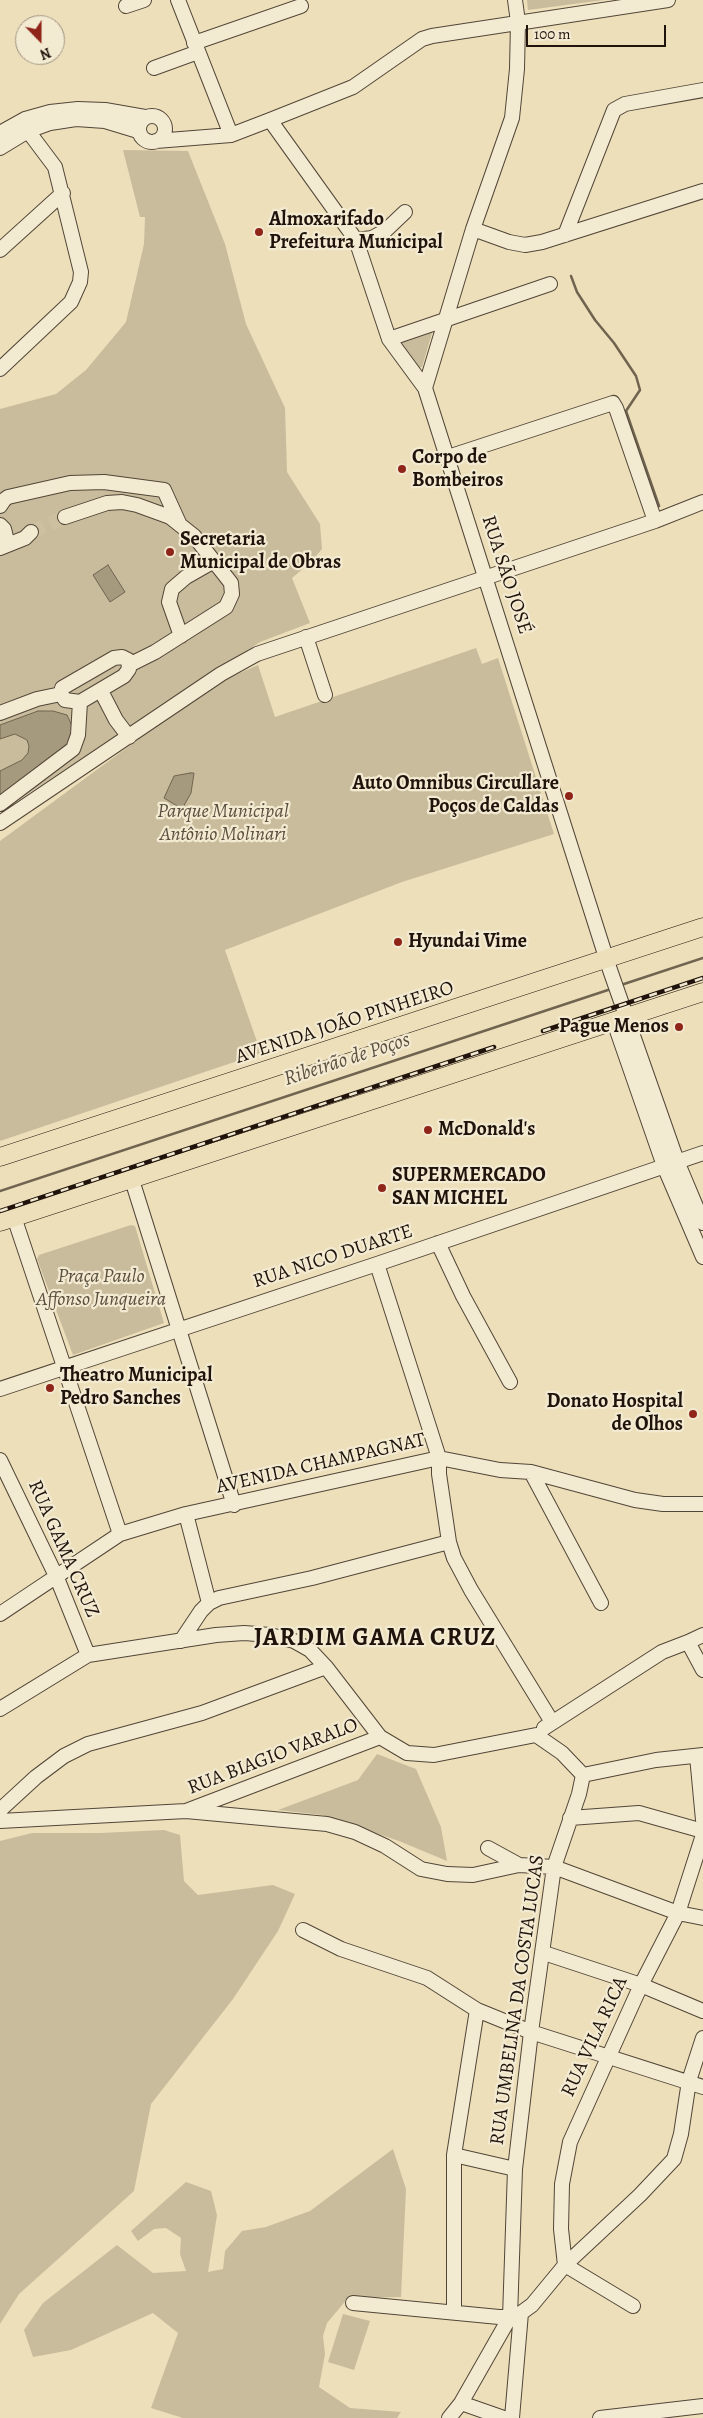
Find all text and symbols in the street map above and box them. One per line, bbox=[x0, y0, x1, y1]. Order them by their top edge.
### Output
north arrow bbox=[15, 15, 65, 65]
scale bar bbox=[528, 15, 668, 47]
text: 100 m bbox=[534, 24, 571, 44]
text: N bbox=[37, 43, 54, 64]
place label: Almoxarifado Prefeitura Municipal bbox=[269, 208, 443, 255]
marker: Almoxarifado Prefeitura Municipal bbox=[253, 226, 265, 238]
place label: Corpo de Bombeiros bbox=[412, 446, 503, 493]
marker: Corpo de Bombeiros bbox=[396, 463, 408, 475]
street label: RUA SÃO JOSÉ bbox=[475, 513, 537, 637]
place label: Secretaria Municipal de Obras bbox=[180, 528, 341, 575]
marker: Secretaria Municipal de Obras bbox=[164, 546, 176, 558]
place label: Auto Omnibus Circullare Poços de Caldas bbox=[353, 772, 559, 819]
marker: Auto Omnibus Circullare Poços de Caldas bbox=[563, 790, 575, 802]
park label: Parque Municipal Antônio Molinari bbox=[157, 800, 289, 847]
place label: Hyundai Vime bbox=[408, 930, 527, 954]
marker: Hyundai Vime bbox=[392, 936, 404, 948]
street label: AVENIDA JOÃO PINHEIRO bbox=[233, 976, 457, 1070]
place label: Pague Menos bbox=[559, 1015, 669, 1039]
marker: Pague Menos bbox=[673, 1021, 685, 1033]
water label: Ribeirão de Poços bbox=[281, 1028, 413, 1092]
place label: McDonald's bbox=[438, 1118, 535, 1142]
marker: McDonald's bbox=[422, 1124, 434, 1136]
place label: SUPERMERCADO SAN MICHEL bbox=[392, 1164, 546, 1211]
marker: SUPERMERCADO SAN MICHEL bbox=[376, 1182, 388, 1194]
street label: RUA NICO DUARTE bbox=[250, 1220, 416, 1294]
park label: Praça Paulo Affonso Junqueira bbox=[36, 1265, 166, 1312]
place label: Theatro Municipal Pedro Sanches bbox=[60, 1364, 213, 1411]
marker: Theatro Municipal Pedro Sanches bbox=[44, 1382, 56, 1394]
place label: Donato Hospital de Olhos bbox=[546, 1390, 683, 1437]
marker: Donato Hospital de Olhos bbox=[687, 1408, 699, 1420]
street label: AVENIDA CHAMPAGNAT bbox=[214, 1428, 428, 1500]
street label: RUA GAMA CRUZ bbox=[22, 1477, 104, 1621]
district label: JARDIM GAMA CRUZ bbox=[252, 1624, 498, 1654]
street label: RUA BIAGIO VARALO bbox=[184, 1713, 362, 1801]
street label: RUA UMBELINA DA COSTA LUCAS bbox=[486, 1853, 550, 2147]
street label: RUA VILA RICA bbox=[557, 1973, 633, 2101]

